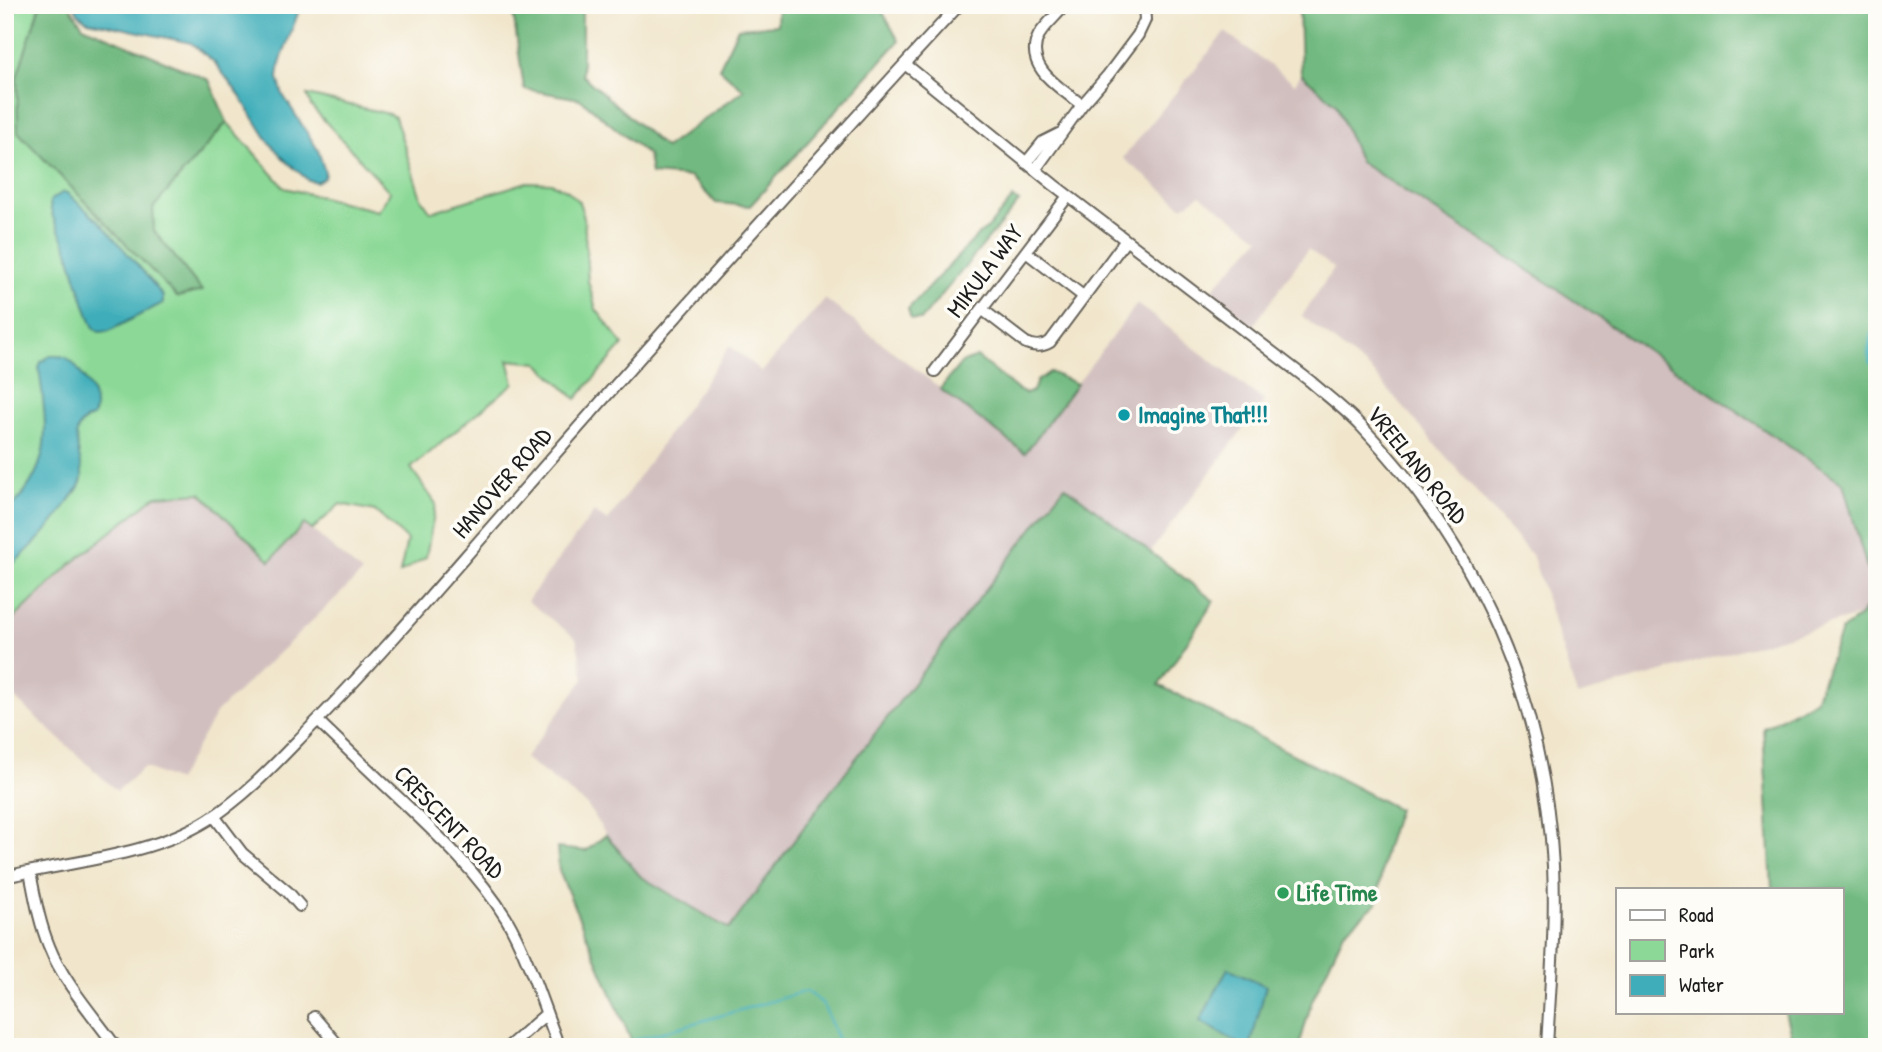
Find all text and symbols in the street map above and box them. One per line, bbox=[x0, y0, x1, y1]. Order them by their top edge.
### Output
street label: MIKULA WAY bbox=[939, 217, 1030, 324]
place label: Imagine That!!! bbox=[1138, 398, 1268, 431]
street label: VREELAND ROAD bbox=[1360, 399, 1476, 531]
marker: Imagine That!!! bbox=[1116, 407, 1132, 423]
street label: HANOVER ROAD bbox=[444, 420, 559, 545]
street label: CRESCENT ROAD bbox=[387, 758, 512, 885]
place label: Life Time bbox=[1297, 876, 1378, 908]
marker: Life Time bbox=[1275, 885, 1291, 901]
legend bbox=[1616, 888, 1843, 1014]
text: Road bbox=[1679, 900, 1713, 929]
text: Park bbox=[1679, 936, 1714, 965]
text: Water bbox=[1679, 970, 1724, 999]

